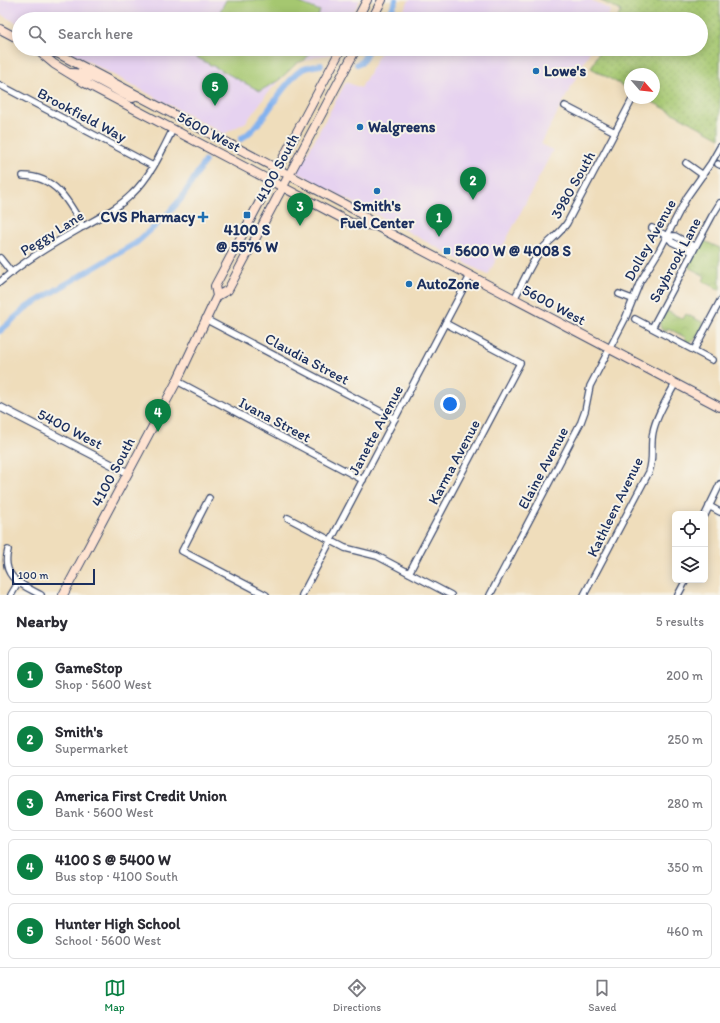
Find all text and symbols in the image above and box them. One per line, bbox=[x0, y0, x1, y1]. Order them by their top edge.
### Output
search box bbox=[12, 12, 708, 56]
icon: search bbox=[26, 23, 48, 45]
text: Search here bbox=[58, 25, 133, 43]
place label: Lowe's bbox=[544, 62, 586, 80]
marker: Lowe's bbox=[531, 66, 541, 76]
north arrow bbox=[624, 68, 660, 104]
pin: 5 bbox=[202, 73, 228, 106]
street label: Brookfield Way bbox=[34, 84, 130, 146]
street label: 5600 West bbox=[174, 108, 244, 156]
place label: Walgreens bbox=[368, 118, 436, 137]
marker: Walgreens bbox=[355, 122, 365, 132]
street label: 4100 South bbox=[251, 130, 303, 206]
street label: 3980 South bbox=[547, 148, 599, 222]
pin: 2 bbox=[460, 167, 486, 200]
marker: Smith's Fuel Center bbox=[372, 186, 382, 196]
pin: 3 bbox=[287, 193, 313, 226]
street label: Dolley Avenue bbox=[620, 196, 680, 284]
place label: Smith's Fuel Center bbox=[340, 197, 415, 232]
pin: 1 bbox=[426, 204, 452, 237]
street label: Peggy Lane bbox=[17, 206, 87, 260]
place label: CVS Pharmacy bbox=[101, 208, 196, 227]
marker: 4100 S @ 5576 W bbox=[242, 210, 252, 220]
marker: CVS Pharmacy bbox=[198, 212, 208, 222]
street label: Saybrook Lane bbox=[645, 214, 705, 306]
place label: 4100 S @ 5576 W bbox=[216, 221, 278, 256]
place label: 5600 W @ 4008 S bbox=[455, 242, 572, 260]
marker: 5600 W @ 4008 S bbox=[442, 246, 452, 256]
place label: AutoZone bbox=[416, 275, 479, 293]
marker: AutoZone bbox=[404, 279, 414, 289]
street label: 5600 West bbox=[519, 281, 589, 329]
street label: Claudia Street bbox=[262, 329, 353, 389]
street label: Janette Avenue bbox=[345, 382, 407, 478]
street label: Ivana Street bbox=[236, 393, 314, 447]
your location bbox=[440, 394, 460, 414]
pin: 4 bbox=[145, 399, 171, 432]
street label: 5400 West bbox=[34, 405, 106, 453]
street label: Karma Avenue bbox=[424, 416, 484, 508]
street label: Elaine Avenue bbox=[514, 424, 572, 512]
street label: 4100 South bbox=[87, 434, 139, 510]
street label: Kathleen Avenue bbox=[583, 454, 647, 560]
map controls bbox=[672, 511, 708, 583]
button: locate bbox=[672, 511, 708, 547]
button: layers bbox=[672, 547, 708, 583]
scale bar bbox=[12, 567, 95, 586]
text: 100 m bbox=[18, 569, 48, 582]
text: Nearby bbox=[16, 611, 68, 631]
text: 5 results bbox=[656, 614, 704, 629]
text: GameStop bbox=[55, 659, 123, 677]
text: 1 bbox=[27, 668, 33, 683]
text: 200 m bbox=[666, 668, 703, 683]
text: Shop · 5600 West bbox=[55, 677, 152, 692]
text: Smith's bbox=[55, 723, 103, 741]
text: 2 bbox=[27, 732, 33, 747]
text: 250 m bbox=[667, 732, 703, 747]
text: Supermarket bbox=[55, 741, 128, 756]
text: America First Credit Union bbox=[55, 787, 227, 805]
text: 3 bbox=[26, 796, 34, 811]
text: 280 m bbox=[667, 796, 703, 811]
text: Bank · 5600 West bbox=[55, 805, 153, 820]
text: 4100 S @ 5400 W bbox=[55, 851, 171, 869]
text: 4 bbox=[26, 860, 34, 875]
text: 350 m bbox=[667, 860, 703, 875]
text: Bus stop · 4100 South bbox=[55, 869, 178, 884]
text: Hunter High School bbox=[55, 915, 180, 933]
text: 5 bbox=[27, 924, 33, 939]
text: 460 m bbox=[666, 924, 703, 939]
text: School · 5600 West bbox=[55, 933, 161, 948]
tab: Map bbox=[104, 977, 126, 1014]
tab: Directions bbox=[333, 977, 381, 1014]
tab: Saved bbox=[588, 977, 616, 1014]

